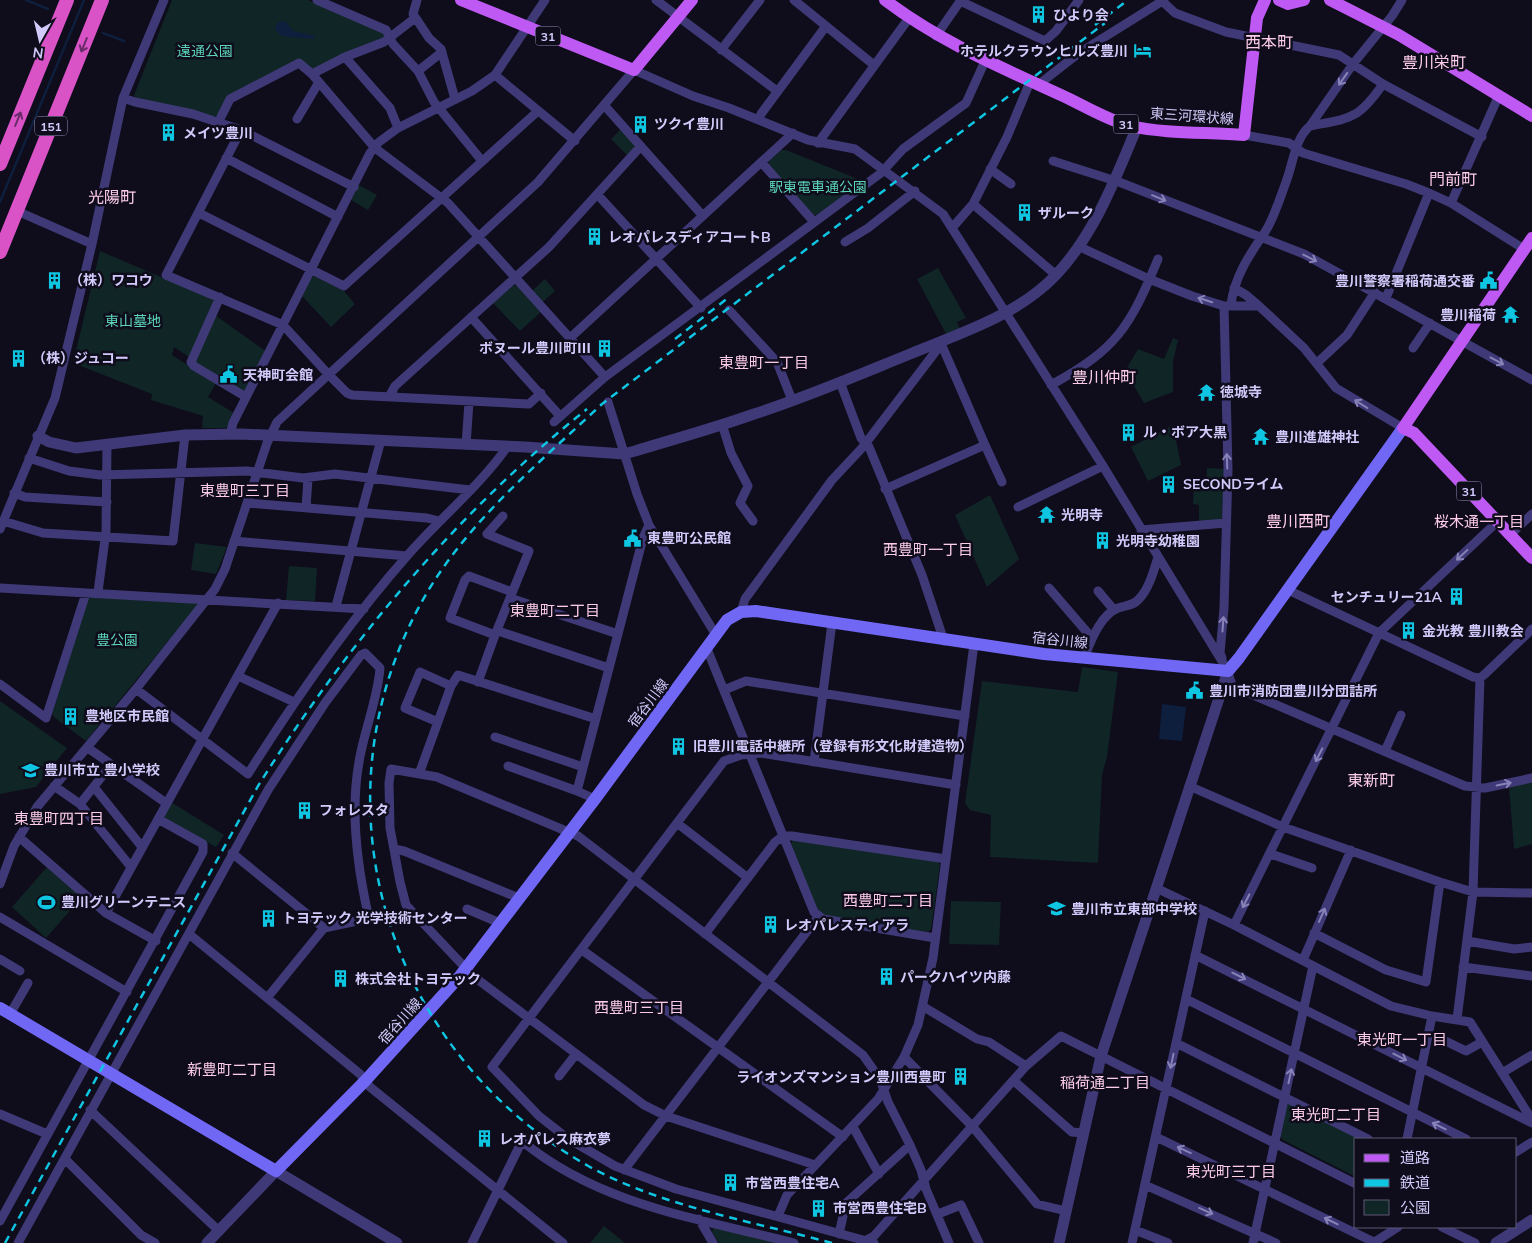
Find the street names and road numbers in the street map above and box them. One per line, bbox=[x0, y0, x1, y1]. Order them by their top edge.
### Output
road number: 31 bbox=[536, 27, 560, 46]
street label: 東三河環状線 bbox=[1149, 104, 1235, 128]
road number: 31 bbox=[1114, 115, 1138, 134]
road number: 151 bbox=[35, 116, 67, 136]
road number: 31 bbox=[1456, 482, 1482, 501]
street label: 宿谷川線 bbox=[1031, 628, 1089, 652]
street label: 宿谷川線 bbox=[624, 675, 672, 731]
street label: 宿谷川線 bbox=[375, 994, 425, 1048]

